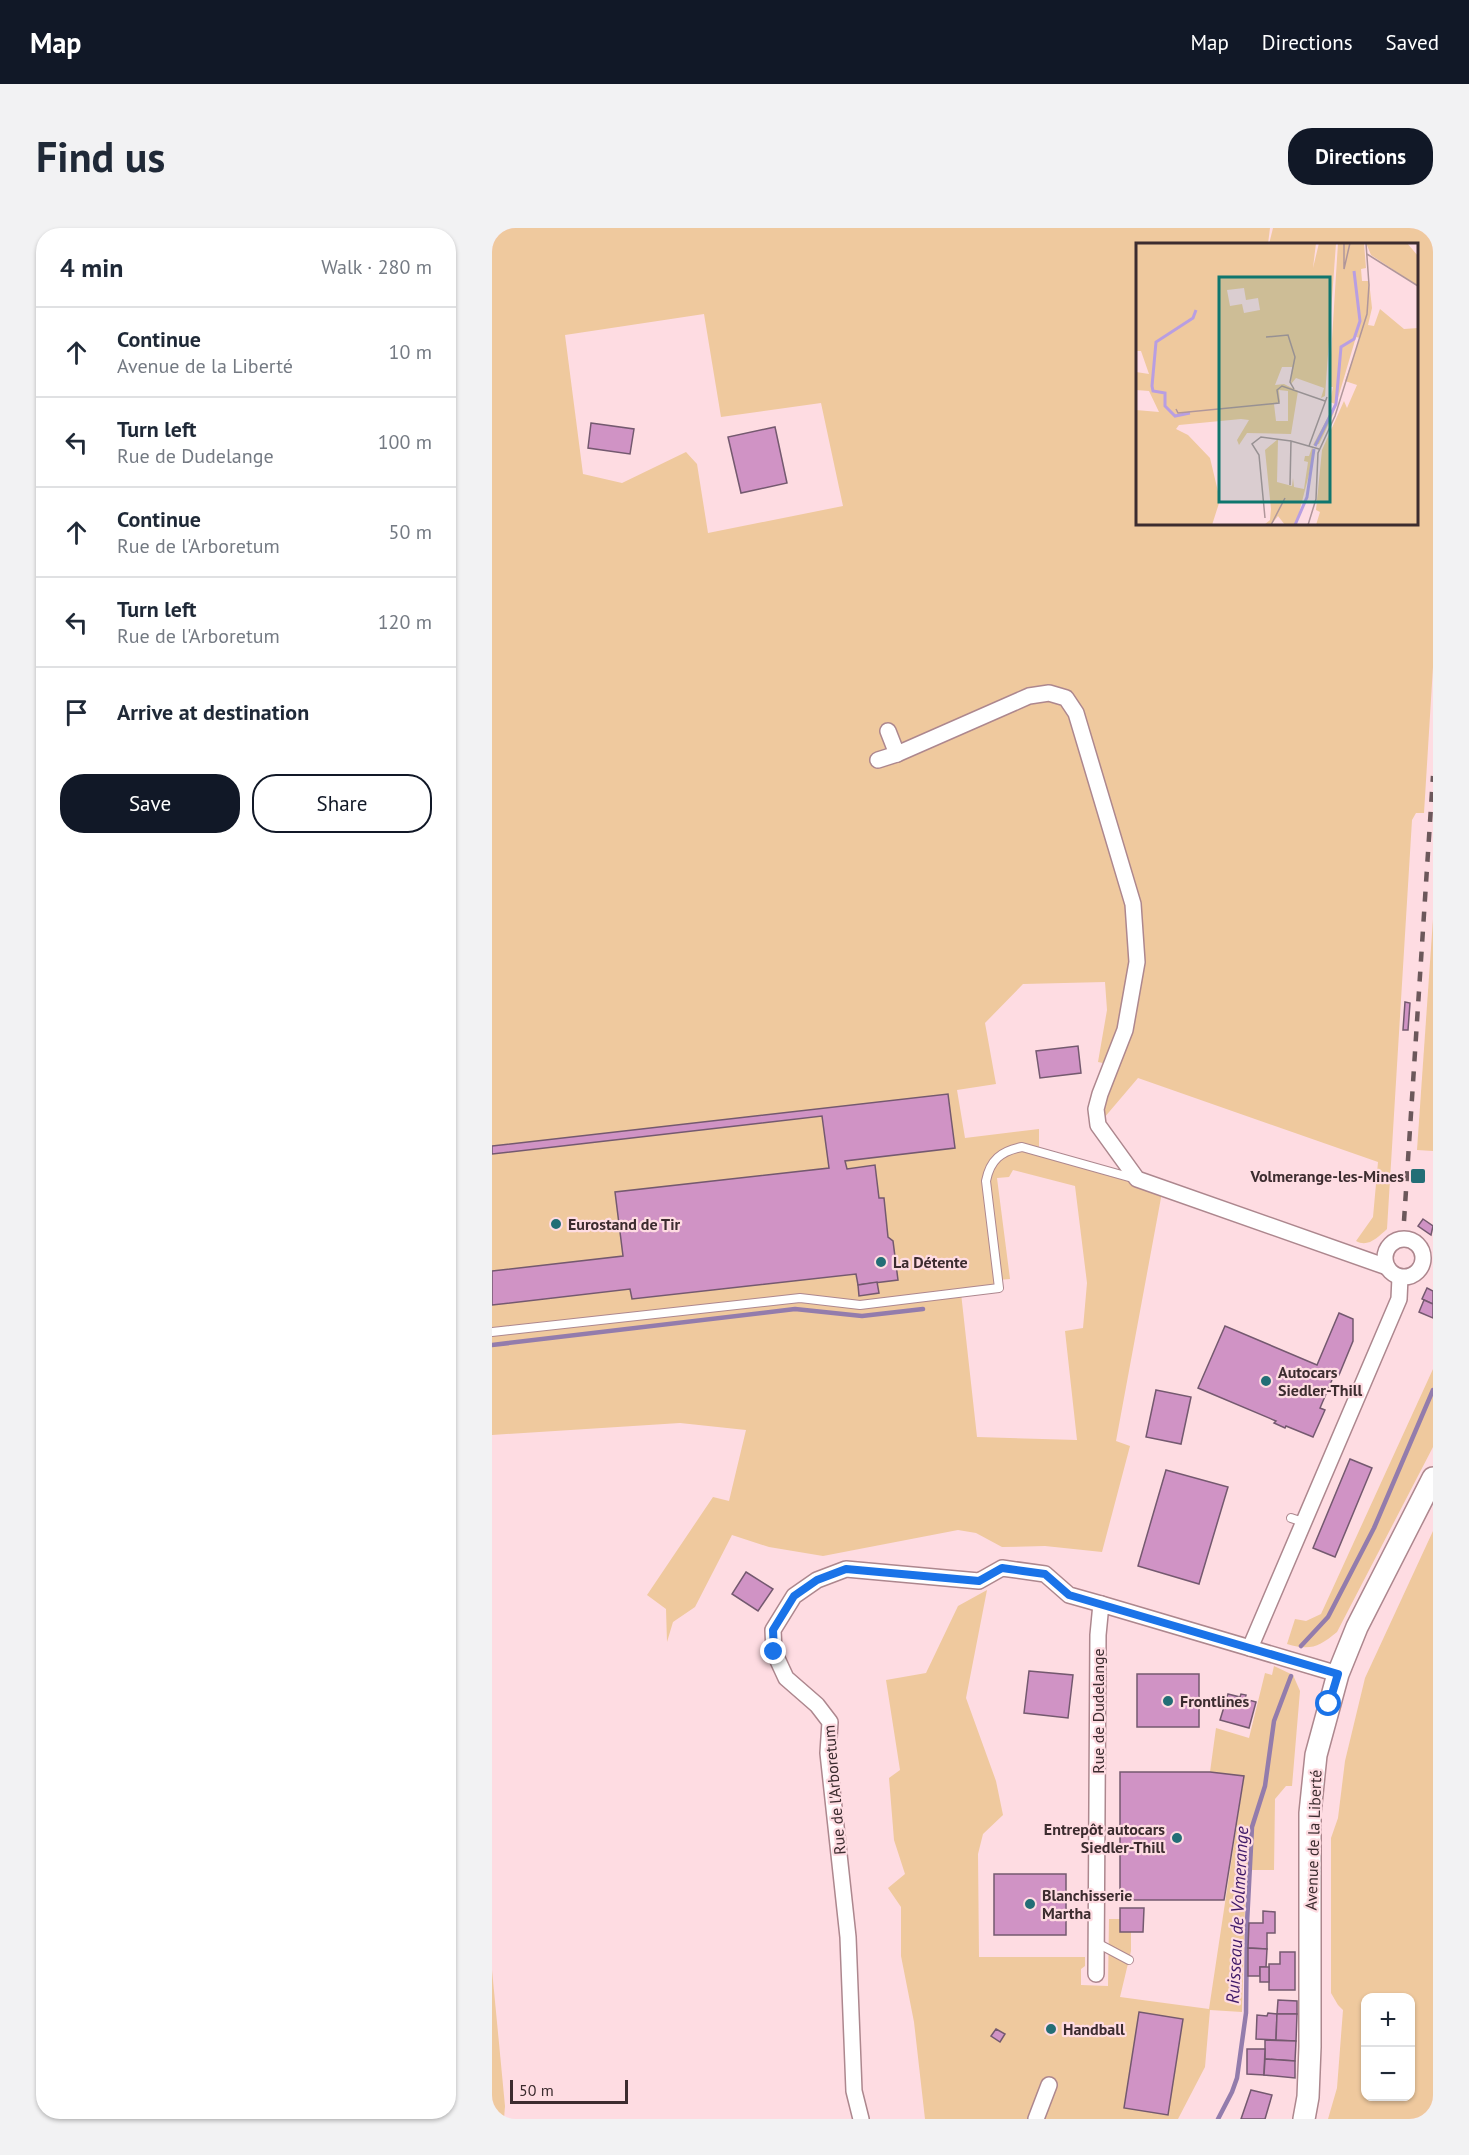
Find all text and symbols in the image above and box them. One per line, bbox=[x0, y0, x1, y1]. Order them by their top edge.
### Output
text: Map bbox=[30, 24, 81, 61]
text: Map bbox=[1190, 29, 1229, 56]
text: Directions bbox=[1262, 29, 1353, 56]
text: Saved bbox=[1386, 29, 1439, 56]
button: Directions bbox=[1288, 128, 1433, 185]
text: Find us bbox=[36, 129, 165, 184]
inset map bbox=[1136, 243, 1418, 525]
text: 4 min bbox=[60, 251, 123, 284]
text: Walk · 280 m bbox=[321, 254, 432, 280]
text: Continue bbox=[117, 325, 201, 353]
icon: ahead bbox=[60, 336, 93, 369]
text: 10 m bbox=[389, 339, 432, 365]
text: Avenue de la Liberté bbox=[117, 353, 293, 379]
text: Turn left bbox=[117, 415, 197, 443]
icon: left bbox=[60, 426, 93, 459]
text: 100 m bbox=[378, 429, 432, 455]
text: Rue de Dudelange bbox=[117, 443, 274, 469]
text: Continue bbox=[117, 505, 201, 533]
icon: ahead bbox=[60, 516, 93, 549]
text: 50 m bbox=[389, 519, 432, 545]
text: Rue de l'Arboretum bbox=[117, 533, 280, 559]
text: Turn left bbox=[117, 595, 197, 623]
icon: left bbox=[60, 606, 93, 639]
text: 120 m bbox=[378, 609, 432, 635]
text: Rue de l'Arboretum bbox=[117, 623, 280, 649]
icon: arrive bbox=[60, 696, 93, 729]
text: Arrive at destination bbox=[117, 698, 309, 726]
button: Save bbox=[60, 774, 240, 833]
button: Share bbox=[252, 774, 432, 833]
place label: Volmerange-les-Mines bbox=[1249, 1166, 1404, 1186]
marker: Volmerange-les-Mines bbox=[1409, 1167, 1427, 1185]
place label: Eurostand de Tir bbox=[568, 1214, 680, 1234]
marker: Eurostand de Tir bbox=[549, 1217, 563, 1231]
place label: La Détente bbox=[893, 1252, 968, 1272]
marker: La Détente bbox=[874, 1255, 888, 1269]
place label: Autocars Siedler-Thill bbox=[1278, 1362, 1362, 1400]
marker: Autocars Siedler-Thill bbox=[1259, 1374, 1273, 1388]
route end bbox=[760, 1638, 786, 1664]
street label: Rue de Dudelange bbox=[1088, 1648, 1108, 1774]
route start bbox=[1315, 1690, 1341, 1716]
place label: Frontlines bbox=[1180, 1691, 1249, 1711]
marker: Frontlines bbox=[1161, 1694, 1175, 1708]
street label: Rue de l'Arboretum bbox=[818, 1724, 850, 1856]
street label: Avenue de la Liberté bbox=[1301, 1769, 1325, 1911]
place label: Entrepôt autocars Siedler-Thill bbox=[1044, 1819, 1165, 1857]
water label: Ruisseau de Volmerange bbox=[1221, 1825, 1253, 2004]
marker: Entrepôt autocars Siedler-Thill bbox=[1170, 1831, 1184, 1845]
place label: Blanchisserie Martha bbox=[1042, 1885, 1132, 1923]
marker: Blanchisserie Martha bbox=[1023, 1897, 1037, 1911]
map controls bbox=[1361, 1993, 1415, 2101]
button: + bbox=[1361, 1993, 1415, 2047]
place label: Handball bbox=[1063, 2019, 1125, 2039]
marker: Handball bbox=[1044, 2022, 1058, 2036]
button: − bbox=[1361, 2047, 1415, 2101]
scale bar bbox=[510, 2077, 628, 2104]
text: 50 m bbox=[519, 2080, 554, 2100]

